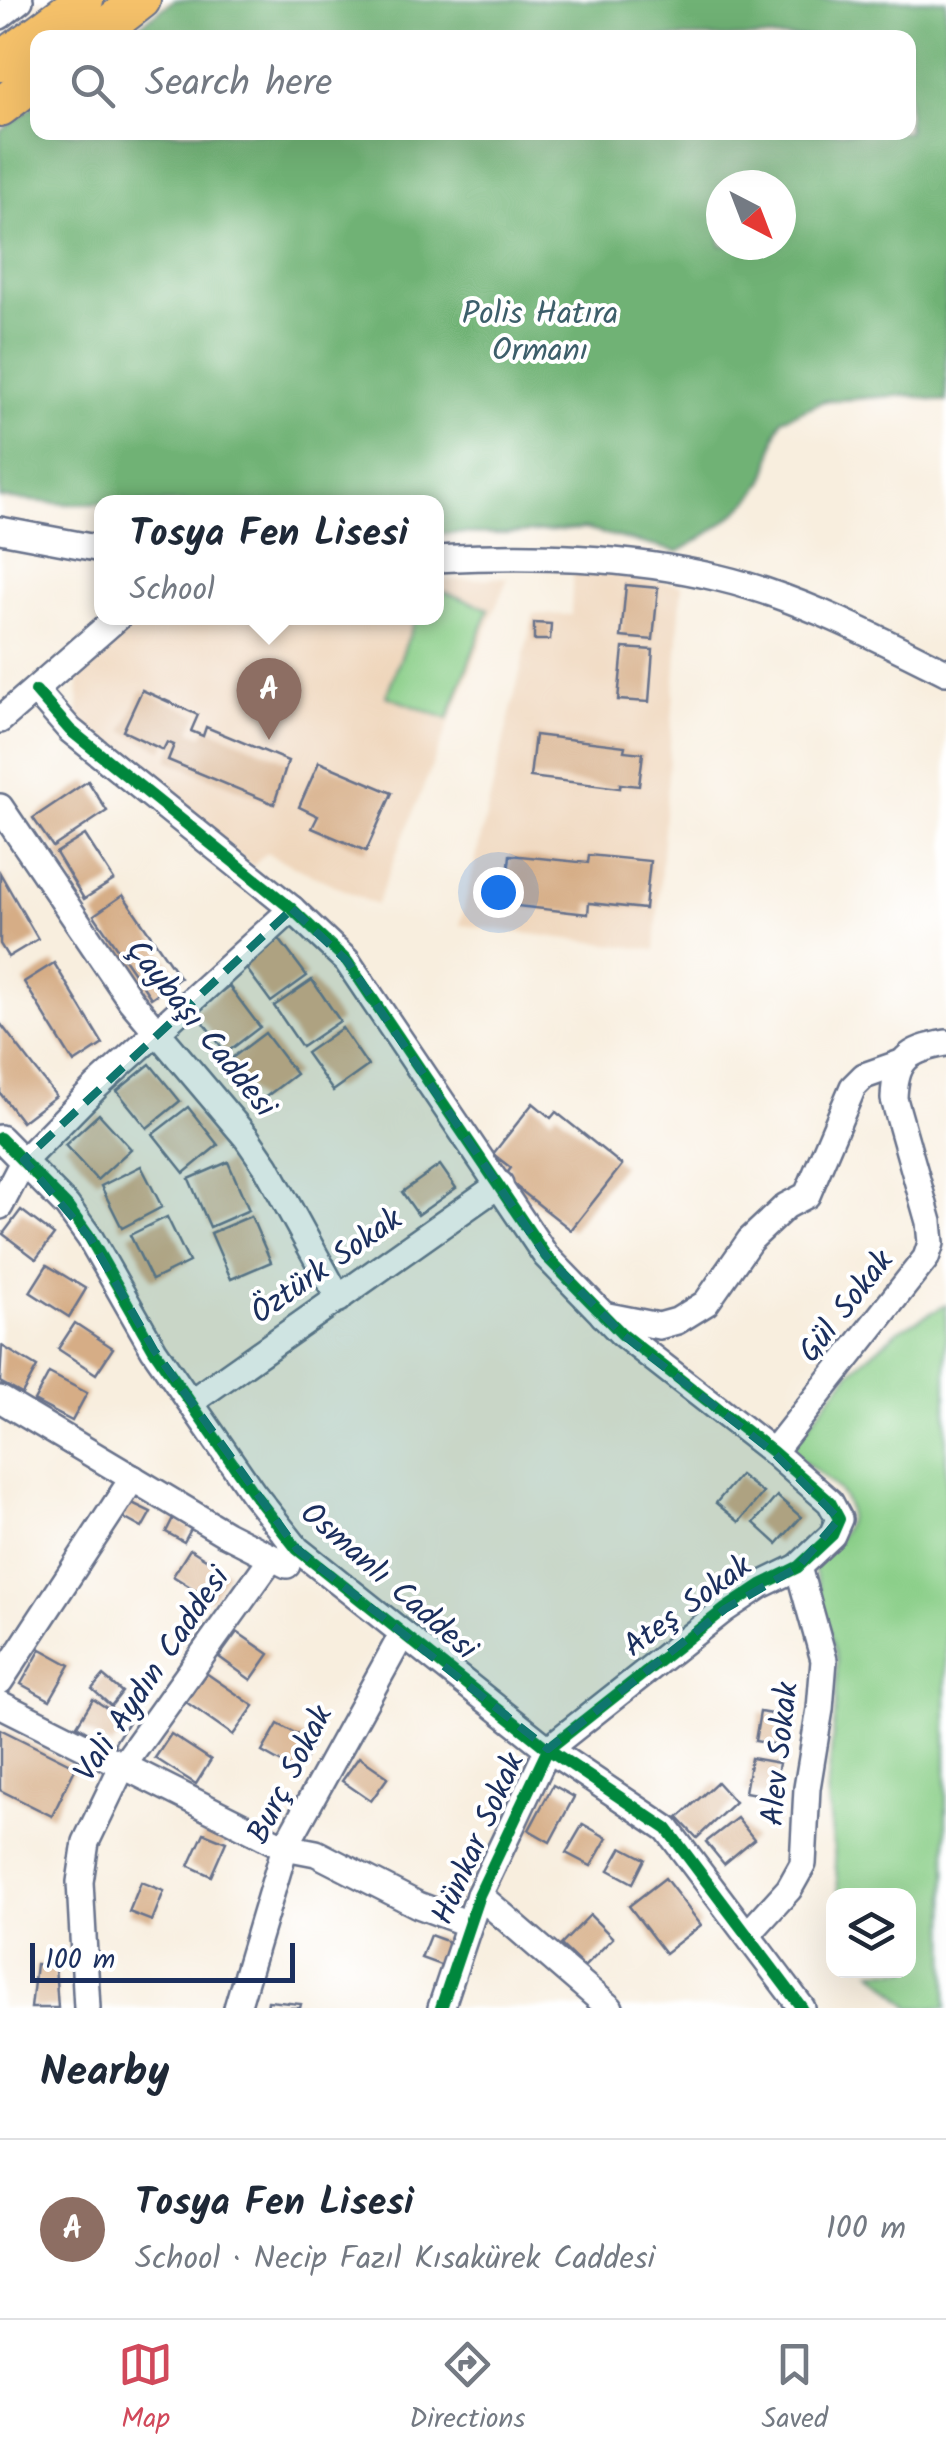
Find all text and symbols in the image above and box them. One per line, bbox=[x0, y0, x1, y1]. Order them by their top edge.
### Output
search box bbox=[30, 30, 916, 140]
text: Search here bbox=[145, 55, 332, 115]
icon: search bbox=[65, 58, 120, 113]
north arrow bbox=[706, 170, 796, 260]
park label: Polis Hatıra Ormanı bbox=[462, 289, 618, 377]
popup bbox=[94, 495, 444, 625]
text: Tosya Fen Lisesi bbox=[130, 505, 408, 565]
text: School bbox=[130, 565, 215, 616]
pin: A bbox=[236, 658, 302, 740]
your location bbox=[473, 867, 524, 918]
street label: Çaybaşı Caddesi bbox=[112, 928, 289, 1131]
street label: Öztürk Sokak bbox=[240, 1195, 415, 1338]
street label: Gül Sokak bbox=[786, 1238, 908, 1375]
street label: Osmanlı Caddesi bbox=[288, 1490, 489, 1675]
street label: Ateş Sokak bbox=[613, 1542, 764, 1671]
street label: Vali Aydın Caddesi bbox=[62, 1556, 245, 1793]
street label: Alev Sokak bbox=[748, 1678, 814, 1829]
street label: Burç Sokak bbox=[234, 1696, 348, 1853]
street label: Hünkar Sokak bbox=[418, 1744, 540, 1933]
map controls bbox=[826, 1888, 916, 1978]
button: layers bbox=[826, 1888, 916, 1978]
scale bar bbox=[30, 1938, 295, 1982]
text: 100 m bbox=[45, 1938, 115, 1983]
text: Nearby bbox=[40, 2040, 169, 2107]
text: Tosya Fen Lisesi bbox=[135, 2174, 414, 2234]
text: A bbox=[62, 2204, 83, 2255]
text: 100 m bbox=[826, 2204, 906, 2255]
text: School · Necip Fazıl Kısakürek Caddesi bbox=[135, 2234, 655, 2285]
tab: Map bbox=[118, 2337, 173, 2442]
tab: Directions bbox=[409, 2337, 525, 2442]
tab: Saved bbox=[762, 2337, 828, 2442]

